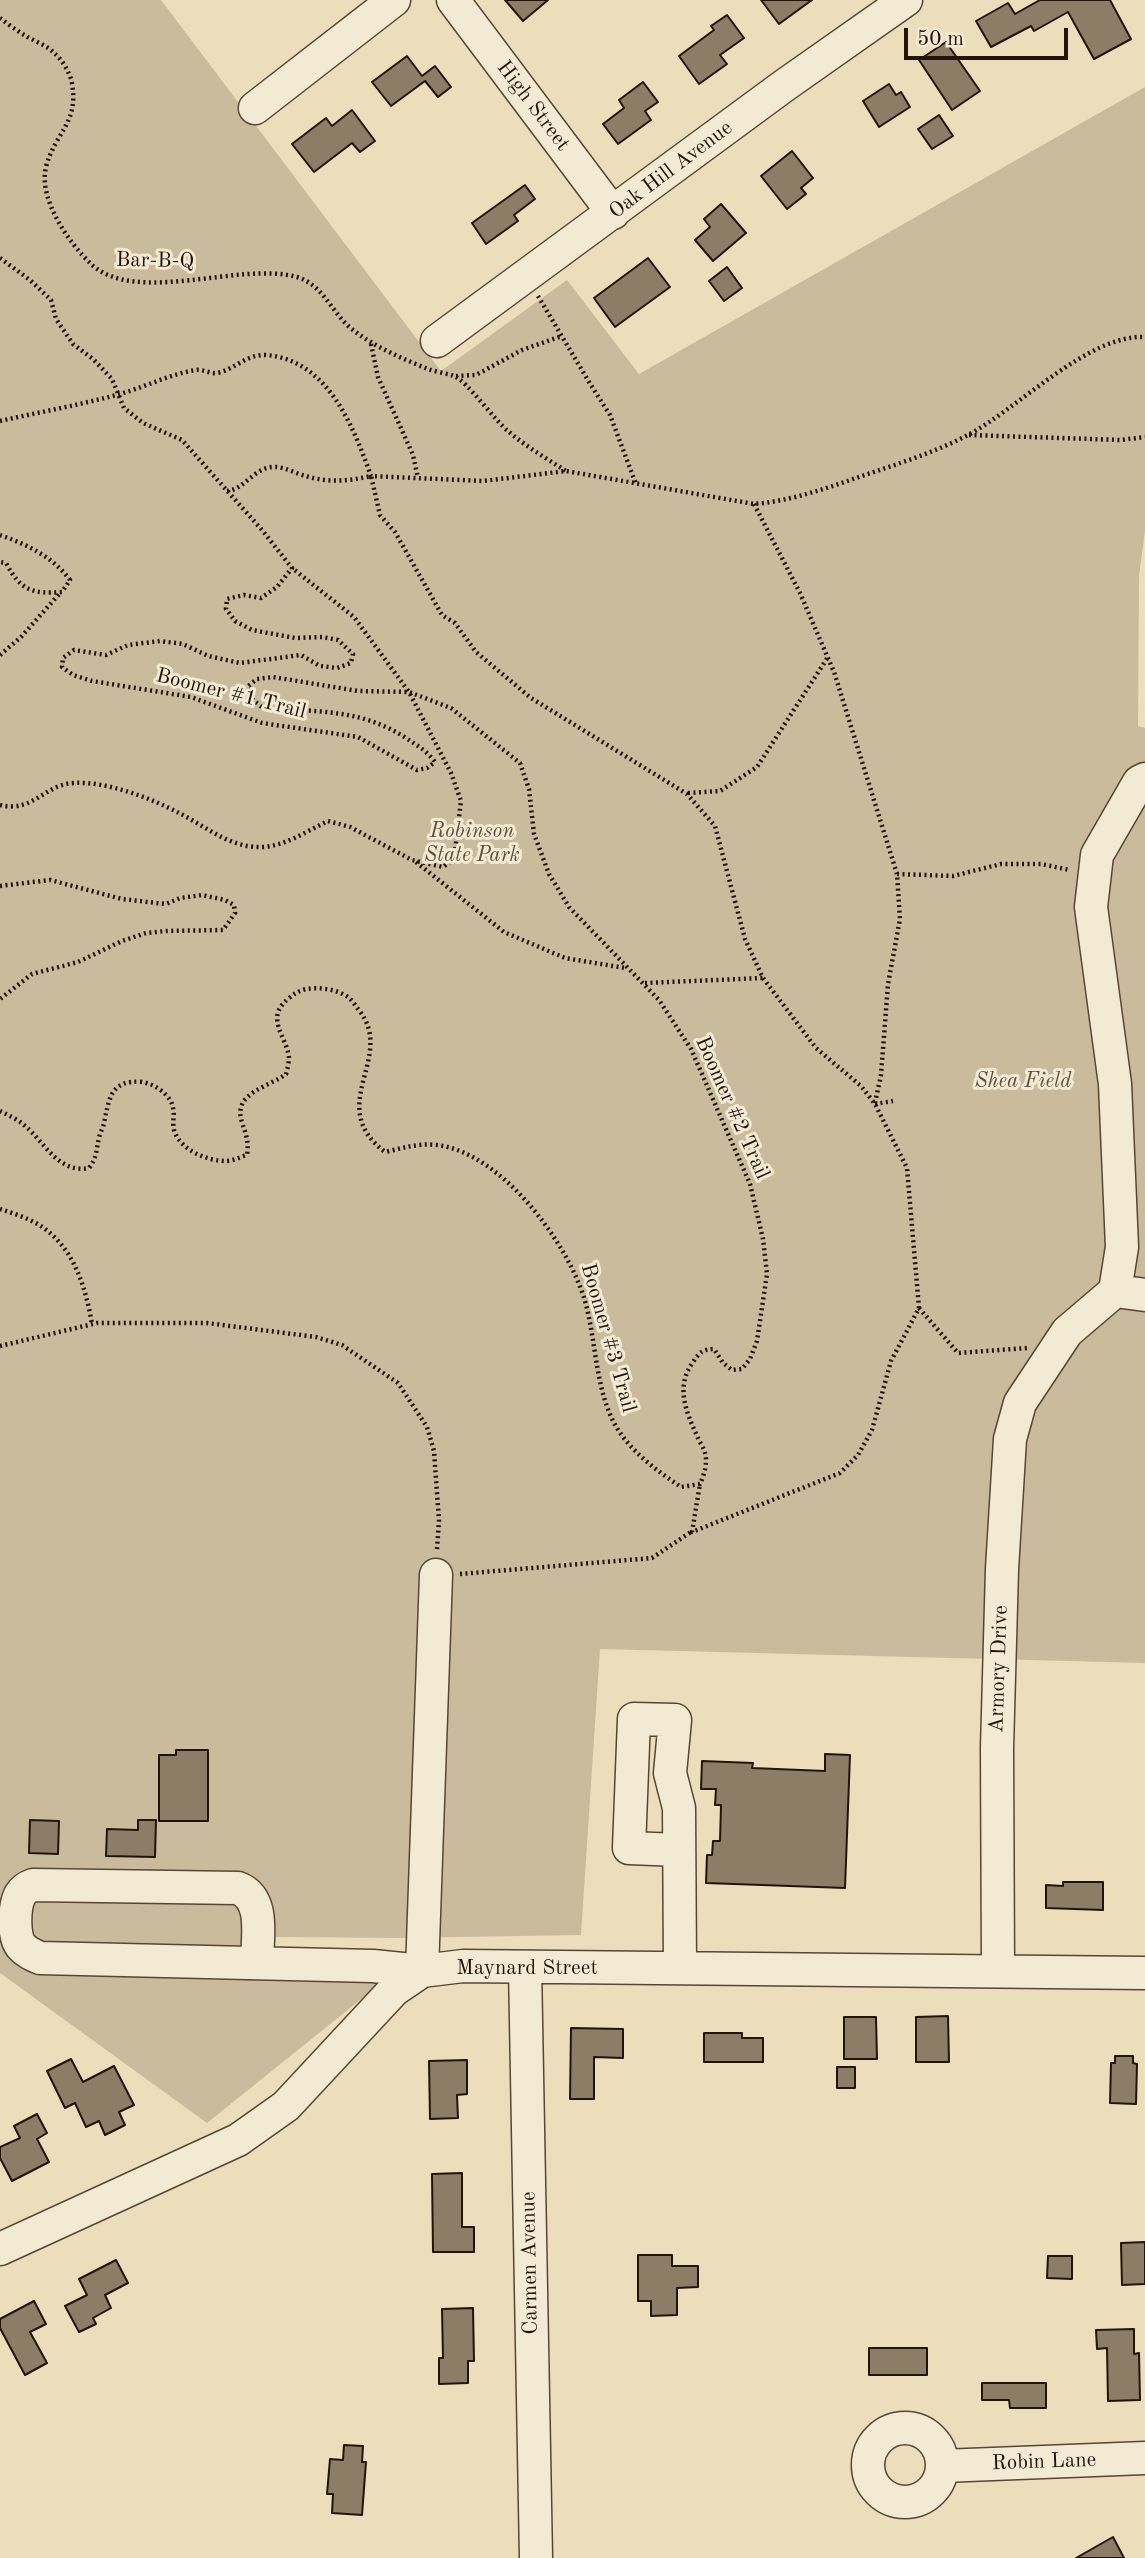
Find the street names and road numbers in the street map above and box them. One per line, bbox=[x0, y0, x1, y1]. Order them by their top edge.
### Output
street label: High Street bbox=[491, 56, 575, 156]
street label: Oak Hill Avenue bbox=[604, 115, 738, 225]
street label: Bar-B-Q bbox=[116, 248, 194, 274]
street label: Boomer #1 Trail bbox=[153, 663, 309, 725]
street label: Boomer #2 Trail bbox=[689, 1033, 775, 1183]
street label: Boomer #3 Trail bbox=[575, 1261, 641, 1415]
street label: Armory Drive bbox=[984, 1605, 1014, 1733]
street label: Maynard Street bbox=[456, 1955, 598, 1981]
street label: Carmen Avenue bbox=[516, 2191, 544, 2335]
street label: Robin Lane bbox=[991, 2448, 1097, 2476]

